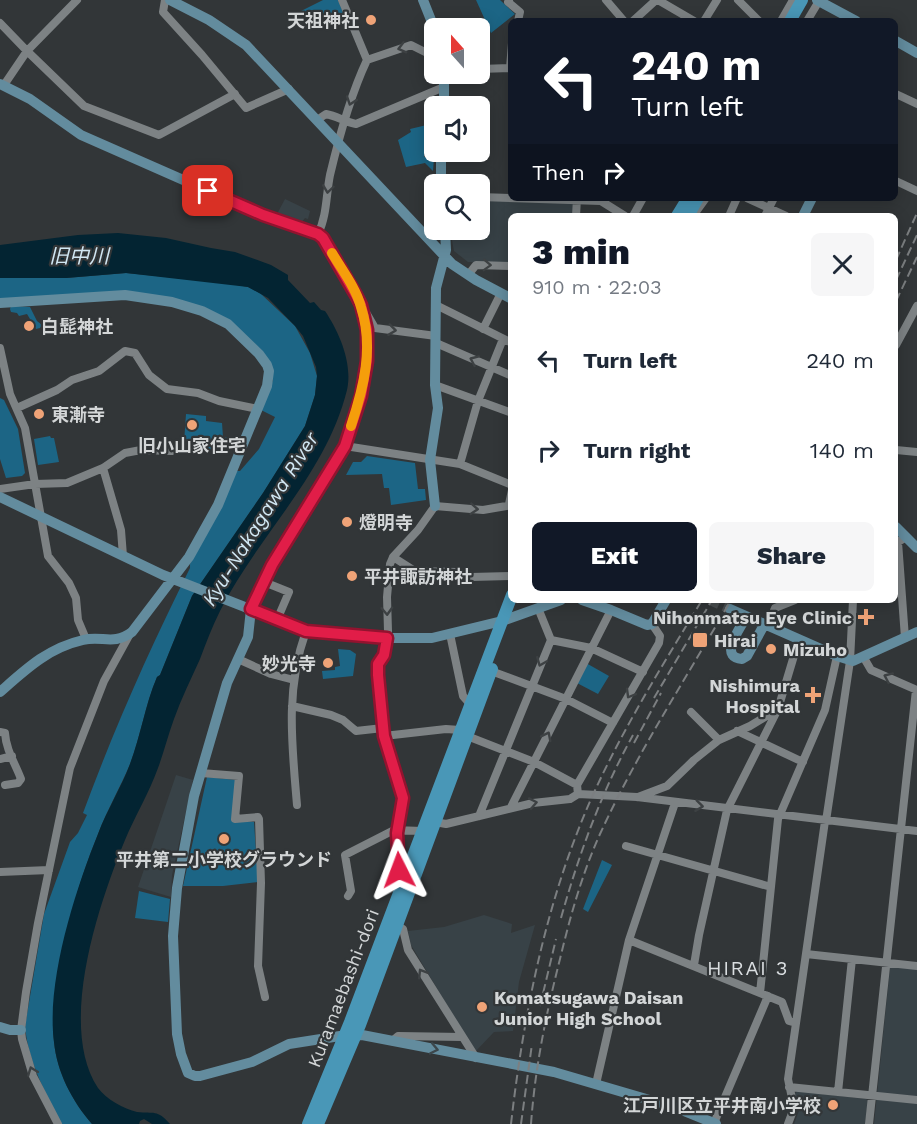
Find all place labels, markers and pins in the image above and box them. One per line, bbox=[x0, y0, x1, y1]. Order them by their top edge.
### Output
place label: 天祖神社 bbox=[287, 10, 359, 31]
marker: 天祖神社 bbox=[364, 13, 378, 27]
pin bbox=[182, 165, 233, 216]
place label: 白髭神社 bbox=[41, 316, 113, 337]
marker: 白髭神社 bbox=[22, 319, 36, 333]
place label: 東漸寺 bbox=[51, 404, 105, 425]
marker: 東漸寺 bbox=[32, 407, 46, 421]
marker: 旧小山家住宅 bbox=[185, 418, 199, 432]
place label: 旧小山家住宅 bbox=[138, 435, 246, 456]
place label: 燈明寺 bbox=[359, 512, 413, 533]
marker: 燈明寺 bbox=[340, 515, 354, 529]
place label: 平井諏訪神社 bbox=[364, 566, 472, 587]
marker: 平井諏訪神社 bbox=[345, 569, 359, 583]
place label: Nihonmatsu Eye Clinic bbox=[653, 607, 852, 628]
marker: Nihonmatsu Eye Clinic bbox=[857, 608, 875, 626]
place label: Hirai bbox=[714, 630, 756, 651]
marker: Hirai bbox=[691, 631, 709, 649]
place label: Mizuho bbox=[783, 639, 847, 660]
marker: Mizuho bbox=[764, 642, 778, 656]
place label: 妙光寺 bbox=[262, 653, 316, 674]
marker: 妙光寺 bbox=[321, 656, 335, 670]
place label: Nishimura Hospital bbox=[709, 675, 801, 717]
marker: Nishimura Hospital bbox=[804, 686, 822, 704]
marker: 平井第二小学校グラウンド bbox=[217, 832, 231, 846]
place label: 平井第二小学校グラウンド bbox=[116, 849, 332, 870]
place label: Komatsugawa Daisan Junior High School bbox=[494, 987, 683, 1029]
marker: Komatsugawa Daisan Junior High School bbox=[475, 1000, 489, 1014]
place label: 江戸川区立平井南小学校 bbox=[623, 1095, 821, 1116]
marker: 江戸川区立平井南小学校 bbox=[826, 1098, 840, 1112]

